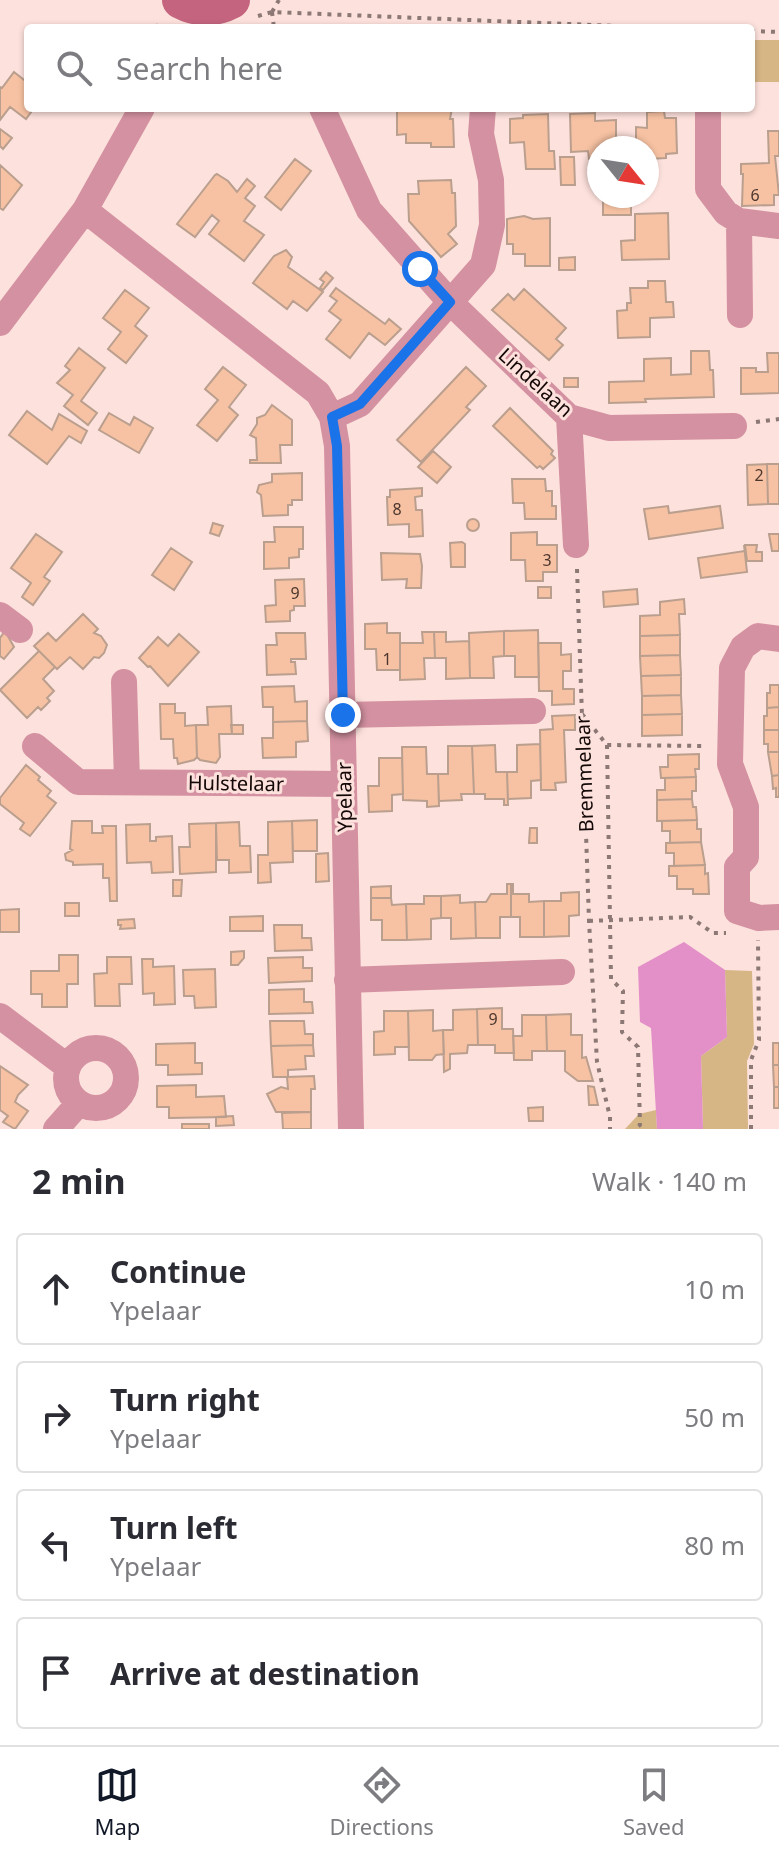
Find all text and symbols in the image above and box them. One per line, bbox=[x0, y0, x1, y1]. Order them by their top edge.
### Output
search box bbox=[24, 24, 755, 112]
icon: search bbox=[52, 46, 96, 90]
text: Search here bbox=[116, 48, 283, 89]
north arrow bbox=[587, 136, 659, 208]
house number: 6 bbox=[750, 184, 760, 206]
route start bbox=[402, 251, 438, 287]
street label: Lindelaan bbox=[493, 341, 579, 423]
house number: 2 bbox=[754, 464, 764, 486]
house number: 8 bbox=[392, 498, 402, 520]
house number: 3 bbox=[542, 549, 552, 571]
house number: 9 bbox=[290, 582, 300, 604]
house number: 1 bbox=[382, 648, 392, 670]
route end bbox=[325, 697, 361, 733]
street label: Bremmelaar bbox=[568, 715, 600, 833]
street label: Ypelaar bbox=[330, 762, 358, 832]
street label: Hulstelaar bbox=[188, 769, 284, 797]
house number: 9 bbox=[488, 1008, 498, 1030]
text: 2 min bbox=[32, 1158, 126, 1204]
text: Walk · 140 m bbox=[592, 1163, 747, 1199]
text: Continue bbox=[110, 1251, 246, 1292]
icon: ahead bbox=[34, 1267, 78, 1311]
text: 10 m bbox=[684, 1271, 745, 1307]
text: Ypelaar bbox=[110, 1292, 201, 1328]
text: Turn right bbox=[110, 1379, 260, 1420]
icon: right bbox=[34, 1395, 78, 1439]
text: 50 m bbox=[684, 1399, 745, 1435]
text: Ypelaar bbox=[110, 1420, 201, 1456]
text: Turn left bbox=[110, 1507, 238, 1548]
icon: left bbox=[34, 1523, 78, 1567]
text: 80 m bbox=[684, 1527, 745, 1563]
text: Ypelaar bbox=[110, 1548, 201, 1584]
icon: arrive bbox=[34, 1651, 78, 1695]
text: Arrive at destination bbox=[110, 1653, 420, 1694]
tab: Map bbox=[95, 1763, 140, 1841]
tab: Directions bbox=[329, 1763, 434, 1841]
tab: Saved bbox=[623, 1763, 684, 1841]

